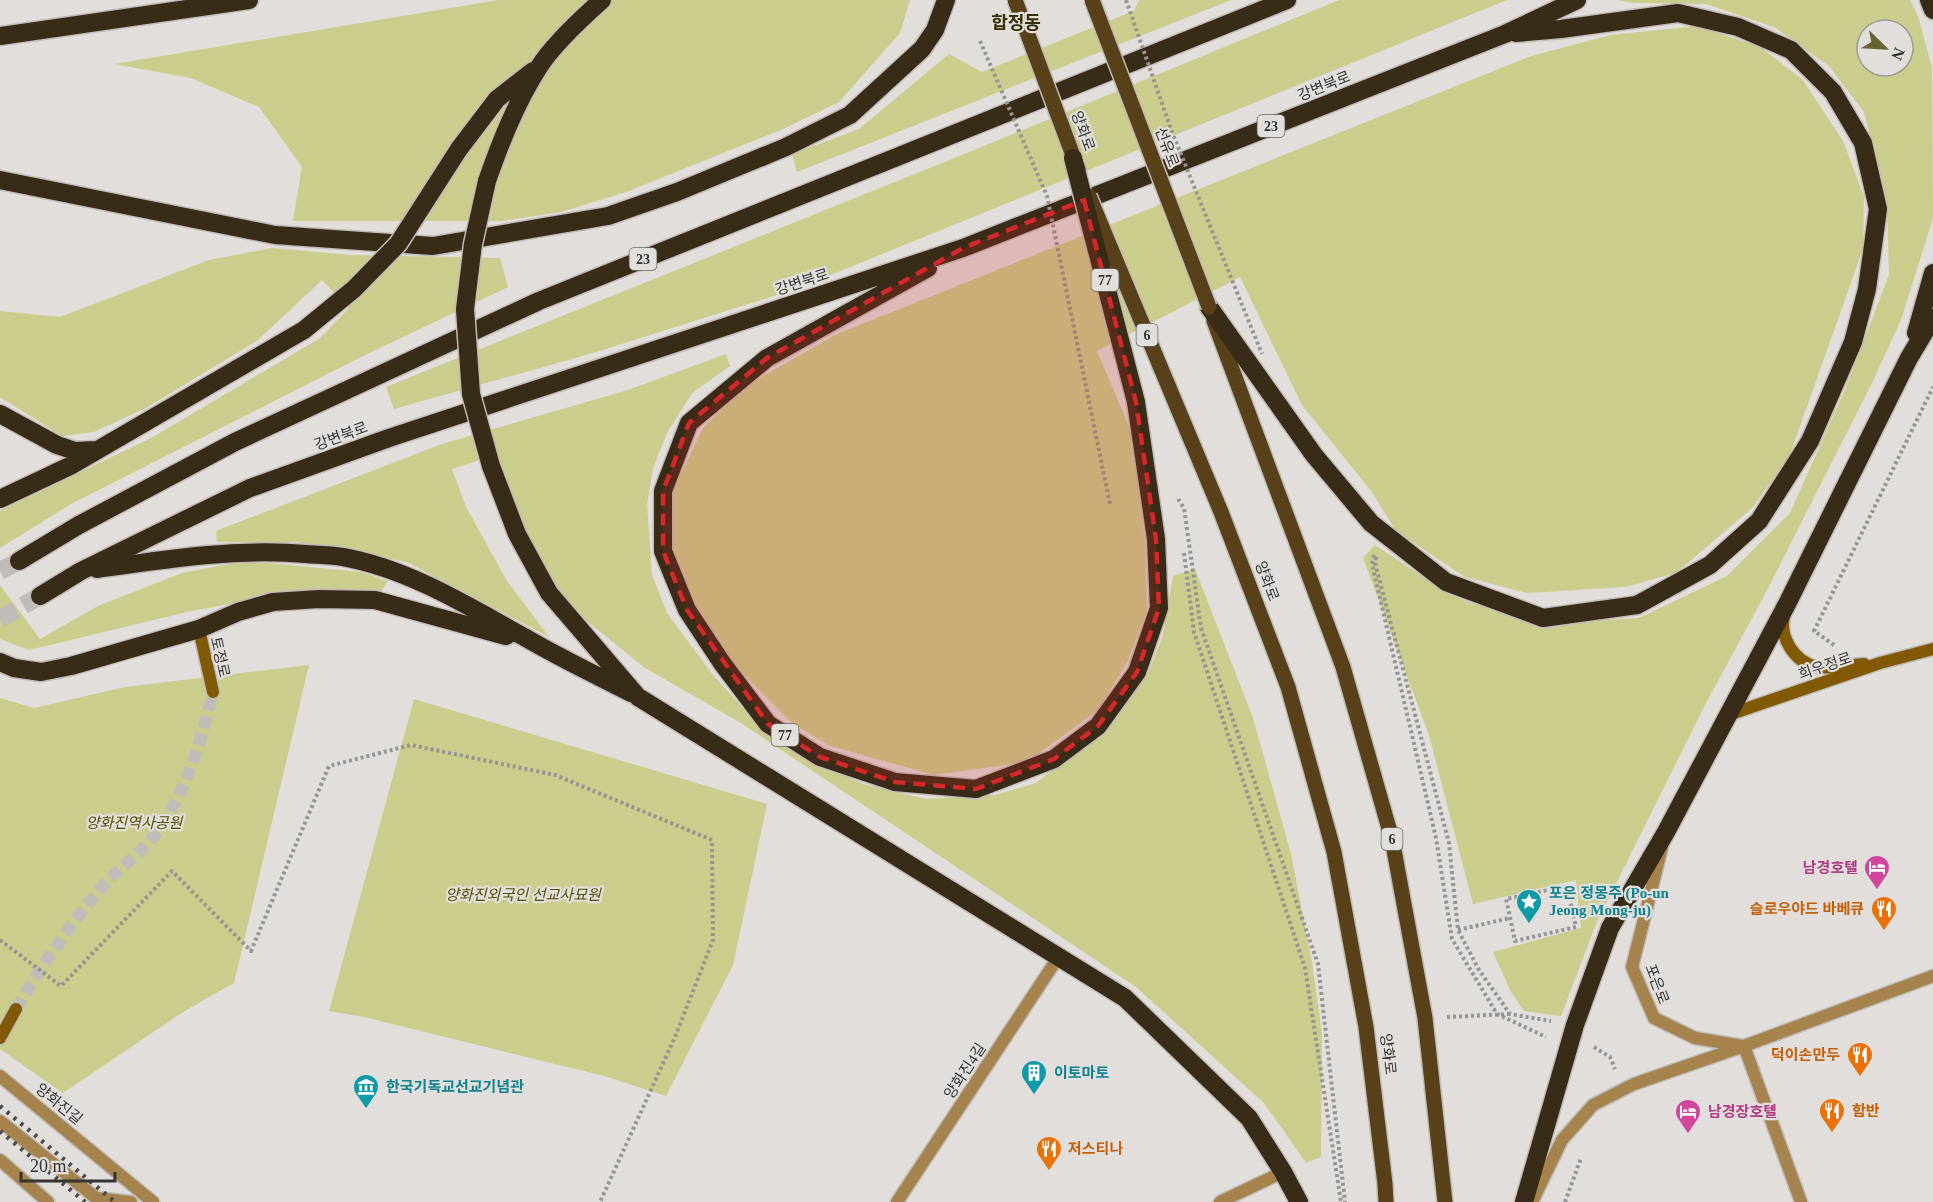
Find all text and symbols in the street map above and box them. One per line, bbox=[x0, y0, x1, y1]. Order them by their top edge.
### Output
district label: 합정동 bbox=[991, 13, 1041, 33]
north arrow bbox=[1855, 18, 1915, 78]
text: N bbox=[1888, 45, 1908, 63]
street label: 강변북로 bbox=[1295, 68, 1353, 104]
street label: 양화로 bbox=[1068, 109, 1098, 153]
road number: 23 bbox=[1258, 115, 1284, 137]
street label: 선유로 bbox=[1152, 125, 1182, 169]
road number: 23 bbox=[630, 248, 656, 270]
street label: 강변북로 bbox=[773, 266, 831, 298]
road number: 77 bbox=[1092, 269, 1118, 291]
road number: 6 bbox=[1136, 324, 1158, 346]
street label: 강변북로 bbox=[312, 419, 370, 453]
street label: 양화로 bbox=[1252, 559, 1282, 603]
street label: 토정로 bbox=[208, 635, 232, 679]
street label: 희우정로 bbox=[1796, 649, 1854, 683]
road number: 77 bbox=[772, 724, 798, 746]
park label: 양화진역사공원 bbox=[86, 815, 183, 831]
road number: 6 bbox=[1382, 828, 1402, 850]
hotel icon: 남경호텔 bbox=[1862, 853, 1892, 891]
place label: 남경호텔 bbox=[1803, 860, 1858, 876]
place label: 포은 정몽주 (Po-un Jeong Mong-ju) bbox=[1549, 885, 1669, 919]
park label: 양화진외국인 선교사묘원 bbox=[445, 887, 602, 903]
place icon: 포은 정몽주 (Po-un Jeong Mong-ju) bbox=[1514, 887, 1544, 925]
restaurant icon: 슬로우야드 바베큐 bbox=[1869, 894, 1899, 932]
place label: 슬로우야드 바베큐 bbox=[1750, 901, 1864, 917]
street label: 포은로 bbox=[1642, 962, 1672, 1006]
street label: 양화로 bbox=[1378, 1032, 1398, 1076]
street label: 양화진4길 bbox=[941, 1040, 989, 1102]
restaurant icon: 덕이손만두 bbox=[1845, 1040, 1875, 1078]
place label: 덕이손만두 bbox=[1771, 1047, 1840, 1063]
building icon: 이토마토 bbox=[1019, 1058, 1049, 1096]
place label: 이토마토 bbox=[1054, 1065, 1109, 1081]
museum icon: 한국기독교선교기념관 bbox=[351, 1072, 381, 1110]
place label: 한국기독교선교기념관 bbox=[386, 1079, 524, 1095]
street label: 양화진길 bbox=[33, 1080, 85, 1128]
restaurant icon: 함반 bbox=[1817, 1096, 1847, 1134]
hotel icon: 남경장호텔 bbox=[1673, 1097, 1703, 1135]
place label: 함반 bbox=[1852, 1102, 1880, 1119]
place label: 남경장호텔 bbox=[1708, 1104, 1777, 1120]
restaurant icon: 저스티나 bbox=[1034, 1134, 1064, 1172]
place label: 저스티나 bbox=[1068, 1141, 1123, 1157]
scale bar bbox=[21, 1145, 116, 1183]
text: 20 m bbox=[30, 1156, 67, 1176]

